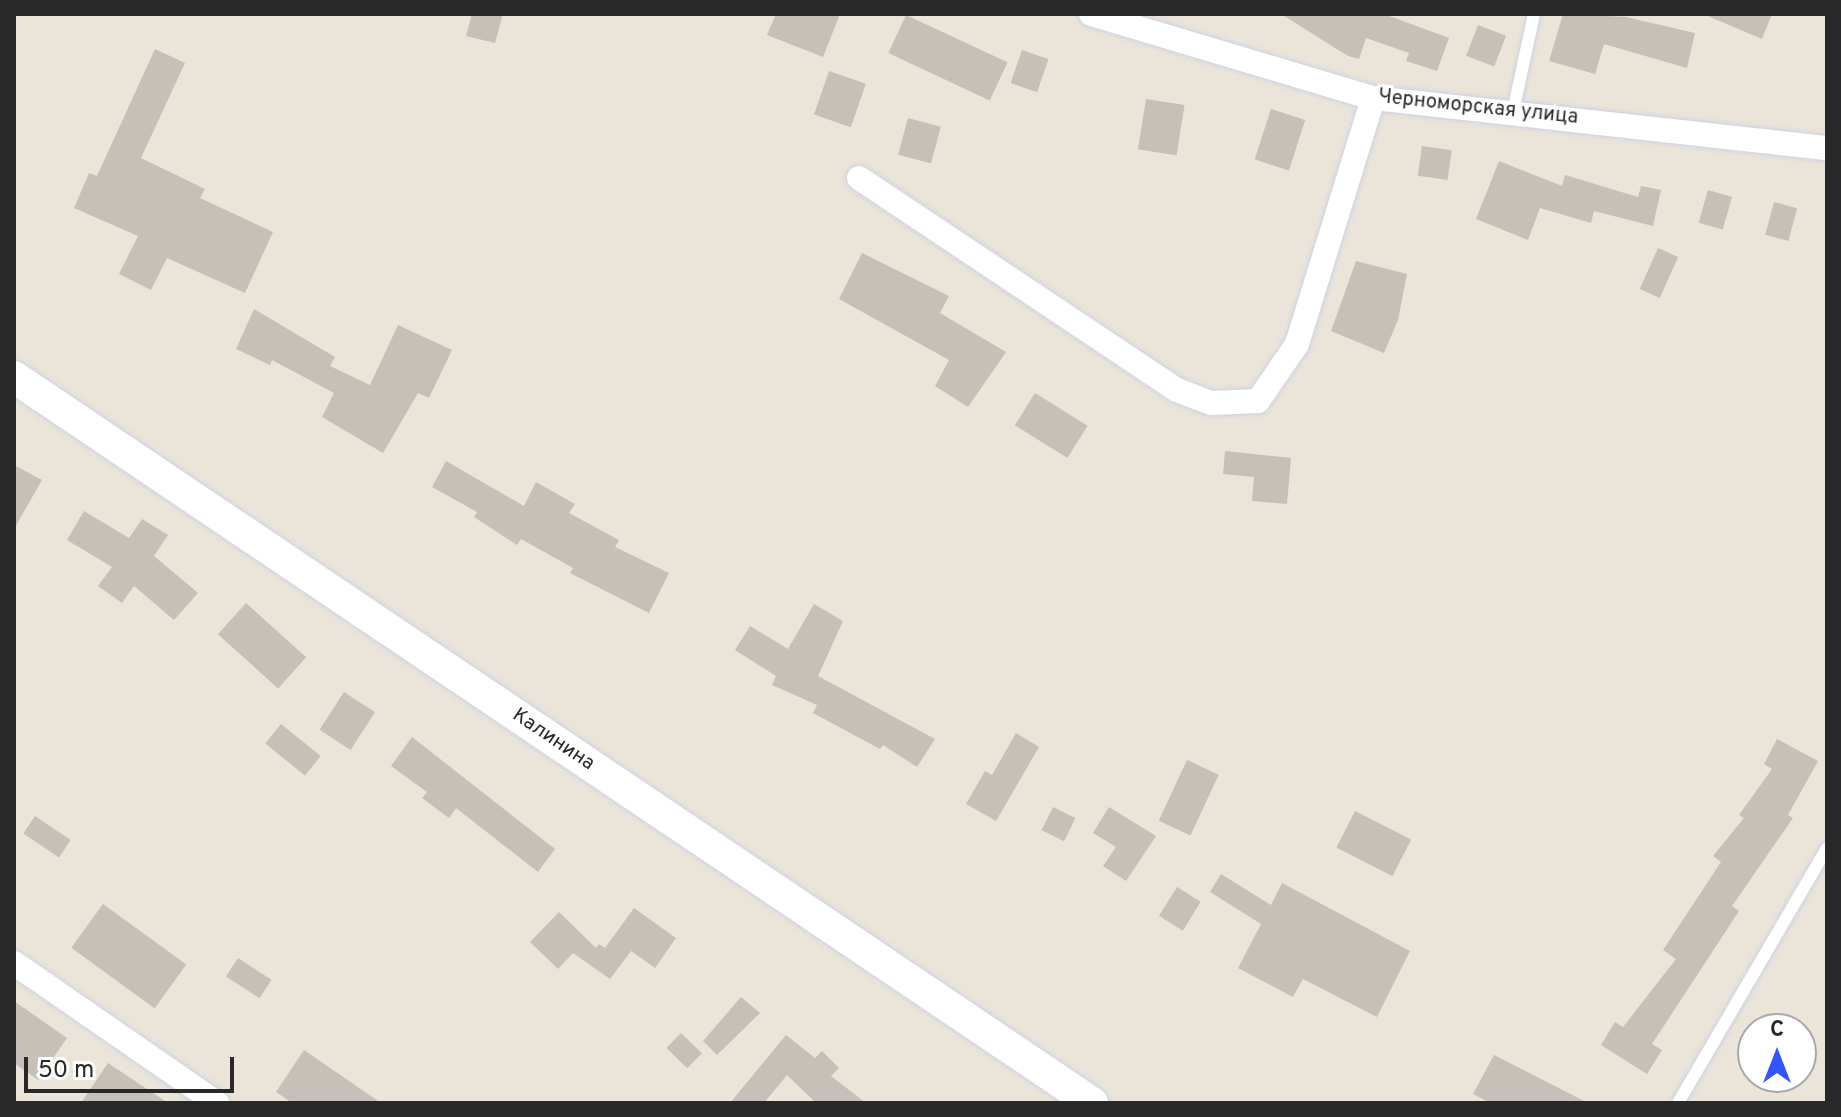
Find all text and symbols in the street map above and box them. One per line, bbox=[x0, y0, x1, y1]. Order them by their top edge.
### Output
street label: Черноморская улица bbox=[1377, 86, 1579, 130]
street label: Калинина bbox=[507, 704, 599, 776]
north arrow bbox=[1737, 1013, 1817, 1093]
text: С bbox=[1770, 1017, 1784, 1044]
scale bar bbox=[28, 1041, 238, 1091]
text: 50 m bbox=[38, 1056, 94, 1086]

